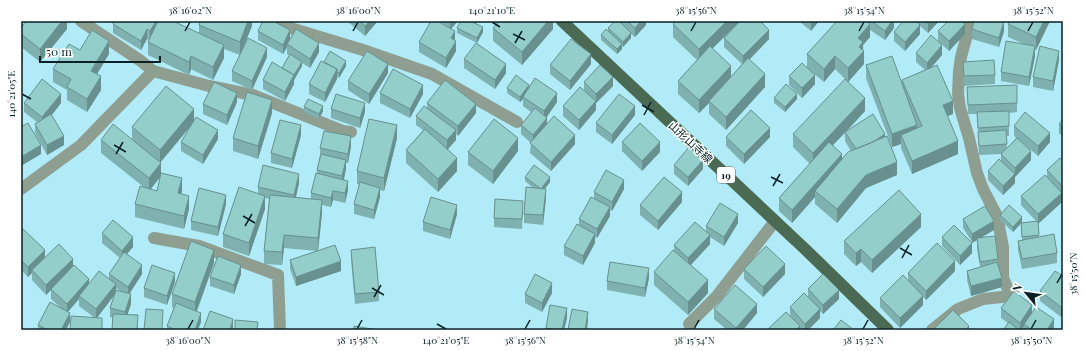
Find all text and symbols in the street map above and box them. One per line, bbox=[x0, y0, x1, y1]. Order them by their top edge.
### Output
text: 38°16'02"N bbox=[168, 3, 212, 17]
text: 38°16'00"N bbox=[335, 3, 381, 17]
text: 140°21'10"E bbox=[469, 3, 515, 17]
text: 38°15'56"N bbox=[675, 3, 717, 17]
text: 38°15'54"N bbox=[843, 3, 885, 17]
text: 38°15'52"N bbox=[1012, 3, 1054, 17]
scale bar bbox=[40, 38, 160, 64]
text: 50 m bbox=[46, 43, 72, 59]
text: 140°21'05"E bbox=[4, 71, 18, 117]
street label: 山形山寺線 bbox=[666, 118, 716, 166]
road number: 19 bbox=[717, 167, 735, 183]
text: 38°15'50"N bbox=[1066, 253, 1080, 295]
north arrow bbox=[1006, 273, 1046, 313]
text: N bbox=[1008, 281, 1025, 295]
text: 38°16'00"N bbox=[165, 333, 211, 347]
text: 38°15'58"N bbox=[336, 333, 378, 347]
text: 140°21'05"E bbox=[423, 333, 469, 347]
text: 38°15'56"N bbox=[504, 333, 546, 347]
text: 38°15'54"N bbox=[673, 333, 715, 347]
text: 38°15'52"N bbox=[842, 333, 884, 347]
text: 38°15'50"N bbox=[1010, 333, 1052, 347]

